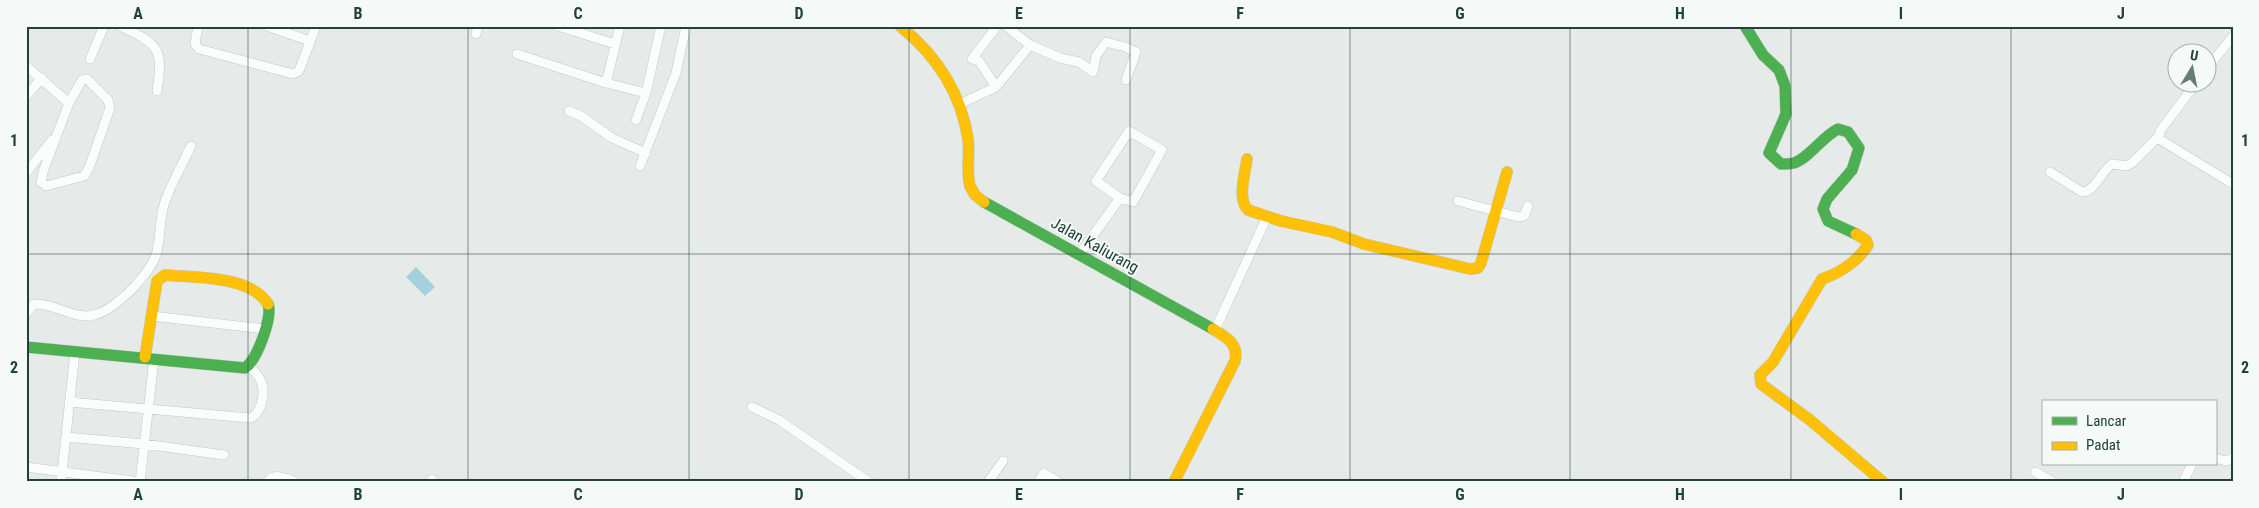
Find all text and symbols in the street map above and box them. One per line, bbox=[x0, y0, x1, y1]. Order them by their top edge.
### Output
text: A bbox=[133, 4, 143, 23]
text: B bbox=[354, 4, 363, 23]
text: C bbox=[573, 4, 583, 23]
text: D bbox=[794, 4, 804, 23]
text: E bbox=[1015, 4, 1023, 23]
text: F bbox=[1236, 4, 1244, 23]
text: G bbox=[1455, 4, 1465, 23]
text: H bbox=[1675, 4, 1685, 23]
text: I bbox=[1899, 4, 1903, 23]
text: J bbox=[2117, 4, 2125, 23]
north arrow bbox=[2166, 42, 2216, 92]
text: U bbox=[2189, 47, 2200, 64]
text: 1 bbox=[10, 131, 18, 150]
text: 1 bbox=[2241, 131, 2249, 150]
street label: Jalan Kaliurang bbox=[1048, 213, 1142, 277]
text: 2 bbox=[10, 358, 18, 377]
text: 2 bbox=[2241, 358, 2249, 377]
legend bbox=[2042, 400, 2216, 466]
text: Lancar bbox=[2086, 412, 2127, 430]
text: Padat bbox=[2086, 436, 2120, 454]
text: A bbox=[133, 485, 143, 504]
text: B bbox=[354, 485, 363, 504]
text: C bbox=[573, 485, 583, 504]
text: D bbox=[794, 485, 804, 504]
text: E bbox=[1015, 485, 1023, 504]
text: F bbox=[1236, 485, 1244, 504]
text: G bbox=[1455, 485, 1465, 504]
text: H bbox=[1675, 485, 1685, 504]
text: I bbox=[1899, 485, 1903, 504]
text: J bbox=[2117, 485, 2125, 504]

